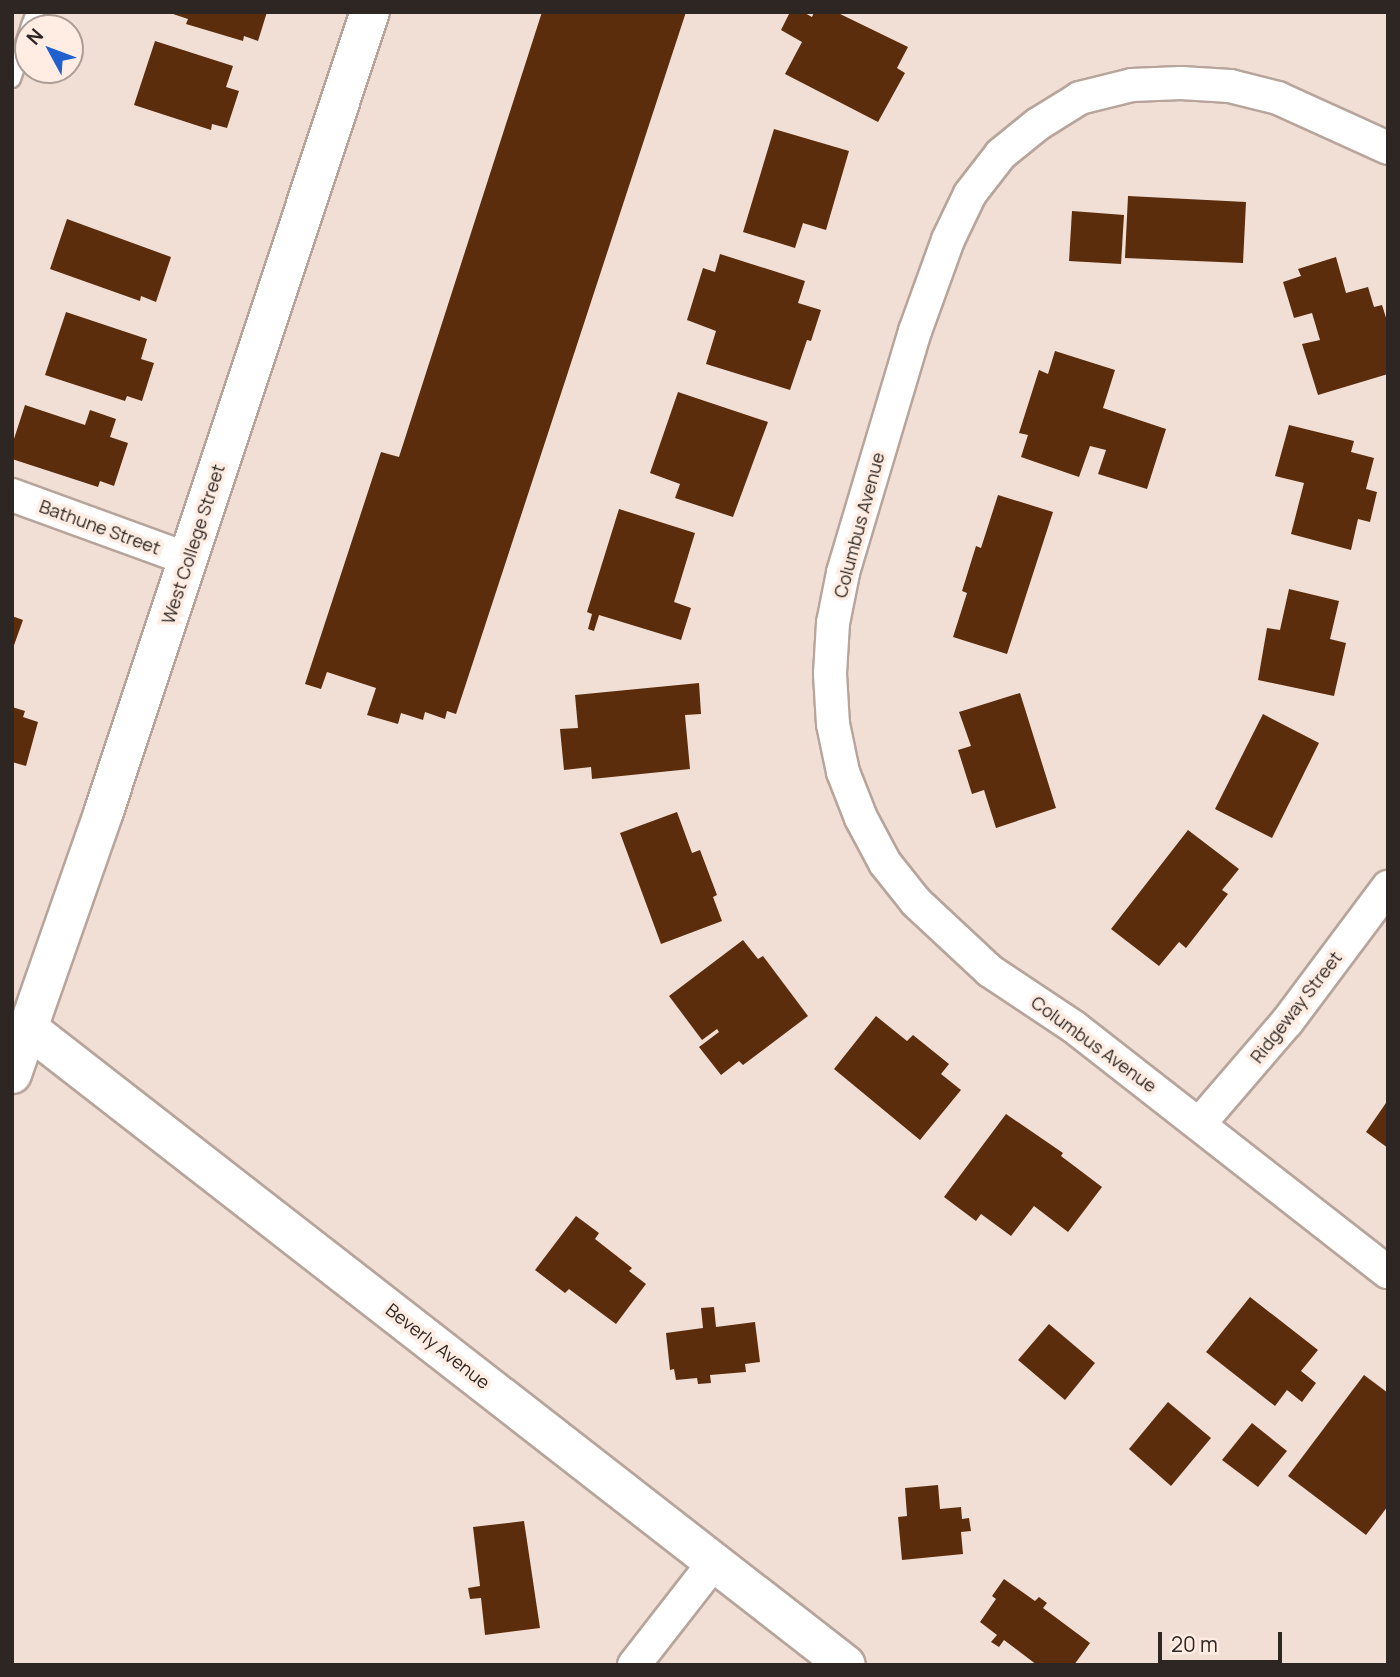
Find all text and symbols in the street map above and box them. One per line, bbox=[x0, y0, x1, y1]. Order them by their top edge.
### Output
north arrow bbox=[14, 14, 84, 84]
text: N bbox=[20, 23, 49, 50]
street label: Columbus Avenue bbox=[829, 450, 889, 600]
street label: West College Street bbox=[157, 461, 229, 627]
street label: Bathune Street bbox=[37, 495, 163, 559]
street label: Ridgeway Street bbox=[1246, 947, 1346, 1067]
street label: Columbus Avenue bbox=[1027, 991, 1161, 1097]
street label: Beverly Avenue bbox=[382, 1299, 494, 1393]
scale bar bbox=[1162, 1618, 1286, 1662]
text: 20 m bbox=[1171, 1630, 1218, 1658]

